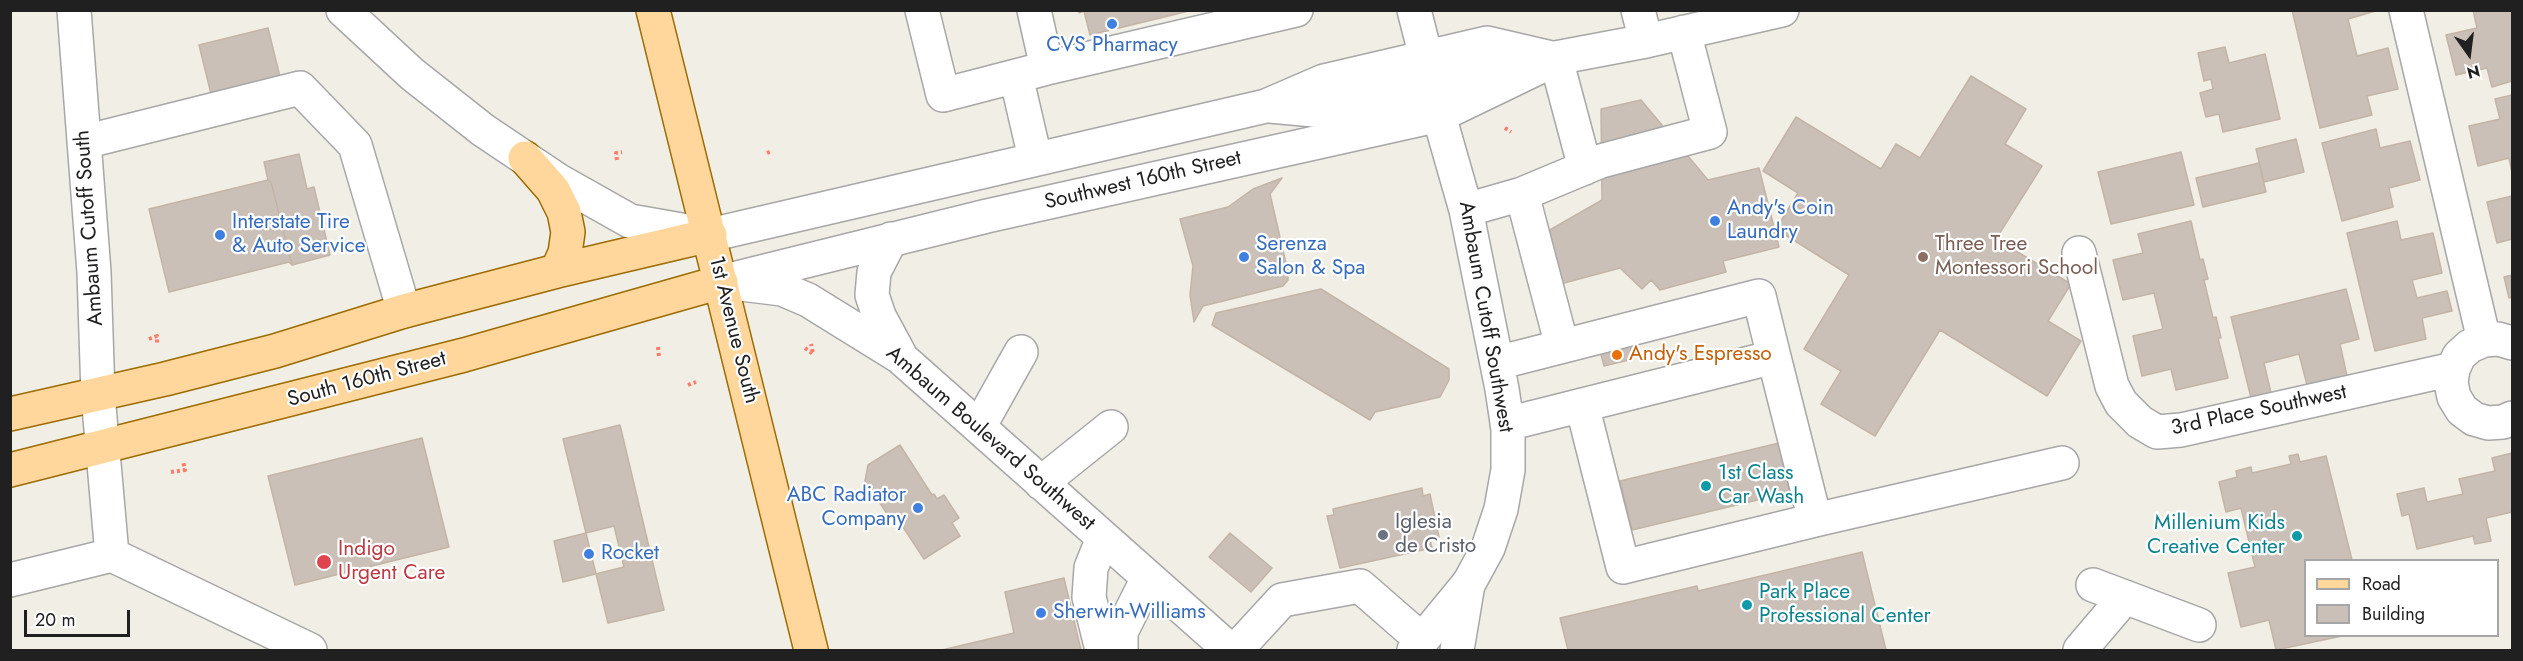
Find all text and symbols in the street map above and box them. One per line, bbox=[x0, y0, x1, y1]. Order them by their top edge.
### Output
marker: CVS Pharmacy bbox=[1105, 17, 1119, 31]
north arrow bbox=[2439, 24, 2499, 84]
place label: CVS Pharmacy bbox=[1046, 33, 1178, 59]
text: N bbox=[2465, 59, 2482, 85]
street label: Ambaum Cutoff South bbox=[71, 129, 109, 327]
street label: Southwest 160th Street bbox=[1042, 146, 1244, 216]
place label: Andy's Coin Laundry bbox=[1727, 196, 1834, 246]
street label: Ambaum Cutoff Southwest bbox=[1452, 199, 1518, 435]
place label: Interstate Tire & Auto Service bbox=[232, 210, 365, 260]
marker: Andy's Coin Laundry bbox=[1708, 214, 1722, 228]
marker: Interstate Tire & Auto Service bbox=[213, 228, 227, 242]
place label: Serenza Salon & Spa bbox=[1256, 232, 1365, 282]
place label: Three Tree Montessori School bbox=[1935, 232, 2098, 282]
marker: Serenza Salon & Spa bbox=[1237, 250, 1251, 264]
marker: Three Tree Montessori School bbox=[1916, 250, 1930, 264]
street label: 1st Avenue South bbox=[703, 254, 763, 406]
street label: Ambaum Boulevard Southwest bbox=[880, 341, 1100, 537]
place label: Andy's Espresso bbox=[1629, 342, 1772, 368]
street label: South 160th Street bbox=[285, 347, 449, 413]
marker: Andy's Espresso bbox=[1610, 348, 1624, 362]
street label: 3rd Place Southwest bbox=[2169, 380, 2349, 442]
place label: 1st Class Car Wash bbox=[1718, 461, 1804, 511]
marker: 1st Class Car Wash bbox=[1699, 479, 1713, 493]
place label: ABC Radiator Company bbox=[787, 483, 906, 533]
marker: ABC Radiator Company bbox=[911, 501, 925, 515]
place label: Iglesia de Cristo bbox=[1395, 510, 1476, 560]
place label: Millenium Kids Creative Center bbox=[2147, 511, 2285, 561]
marker: Iglesia de Cristo bbox=[1376, 528, 1390, 542]
marker: Millenium Kids Creative Center bbox=[2290, 529, 2304, 543]
place label: Indigo Urgent Care bbox=[338, 537, 445, 587]
place label: Rocket bbox=[601, 541, 659, 567]
marker: Rocket bbox=[582, 547, 596, 561]
marker: Indigo Urgent Care bbox=[315, 553, 333, 571]
legend bbox=[2304, 559, 2499, 637]
text: Road bbox=[2362, 571, 2401, 597]
place label: Park Place Professional Center bbox=[1759, 580, 1931, 630]
scale bar bbox=[27, 598, 134, 636]
marker: Park Place Professional Center bbox=[1740, 598, 1754, 612]
place label: Sherwin-Williams bbox=[1053, 600, 1206, 626]
text: Building bbox=[2362, 601, 2425, 627]
marker: Sherwin-Williams bbox=[1034, 606, 1048, 620]
text: 20 m bbox=[35, 607, 75, 633]

